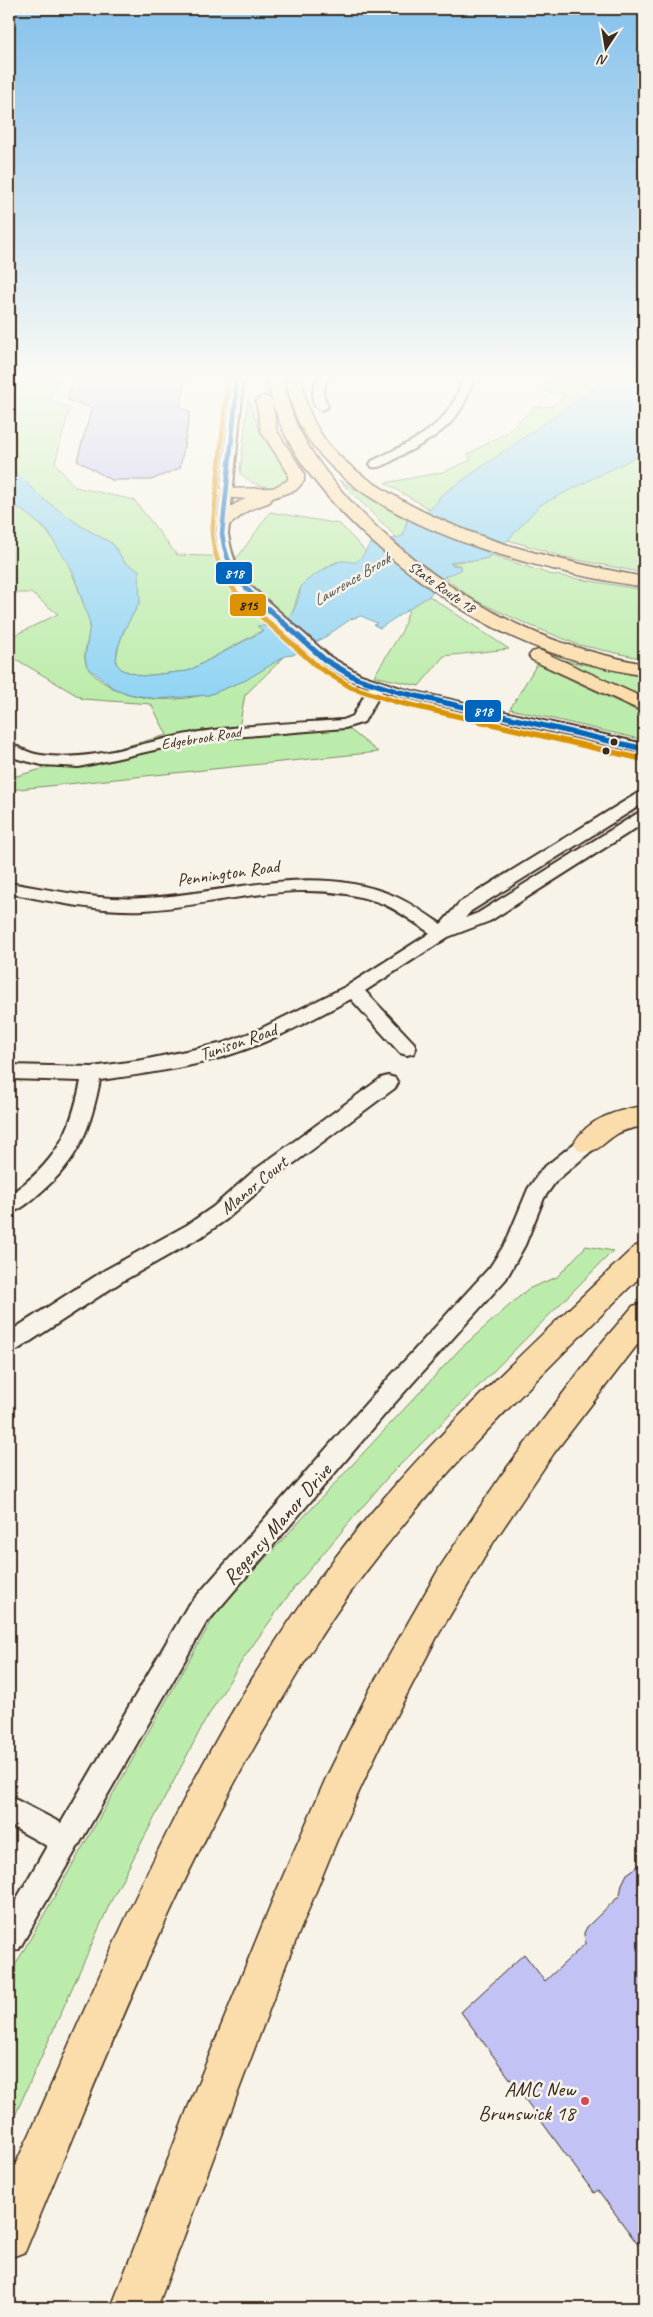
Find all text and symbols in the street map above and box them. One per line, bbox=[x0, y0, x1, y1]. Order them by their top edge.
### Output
north arrow bbox=[580, 22, 630, 72]
text: N bbox=[595, 51, 609, 69]
water label: Lawrence Brook bbox=[309, 548, 396, 611]
street label: State Route 18 bbox=[404, 557, 480, 618]
line badge: 818 bbox=[215, 561, 253, 585]
text: 818 bbox=[225, 565, 245, 582]
line badge: 815 bbox=[229, 593, 267, 617]
text: 815 bbox=[239, 597, 259, 614]
line badge: 818 bbox=[464, 699, 502, 723]
text: 818 bbox=[474, 703, 494, 720]
street label: Edgebrook Road bbox=[160, 722, 245, 754]
unlabelled marker bbox=[609, 737, 619, 747]
unlabelled marker bbox=[601, 746, 611, 756]
street label: Pennington Road bbox=[176, 855, 283, 891]
street label: Tunison Road bbox=[197, 1018, 282, 1065]
street label: Manor Court bbox=[216, 1150, 294, 1219]
street label: Regency Manor Drive bbox=[217, 1457, 338, 1590]
place label: AMC New Brunswick 18 bbox=[478, 2076, 578, 2126]
marker: AMC New Brunswick 18 bbox=[579, 2095, 591, 2107]

